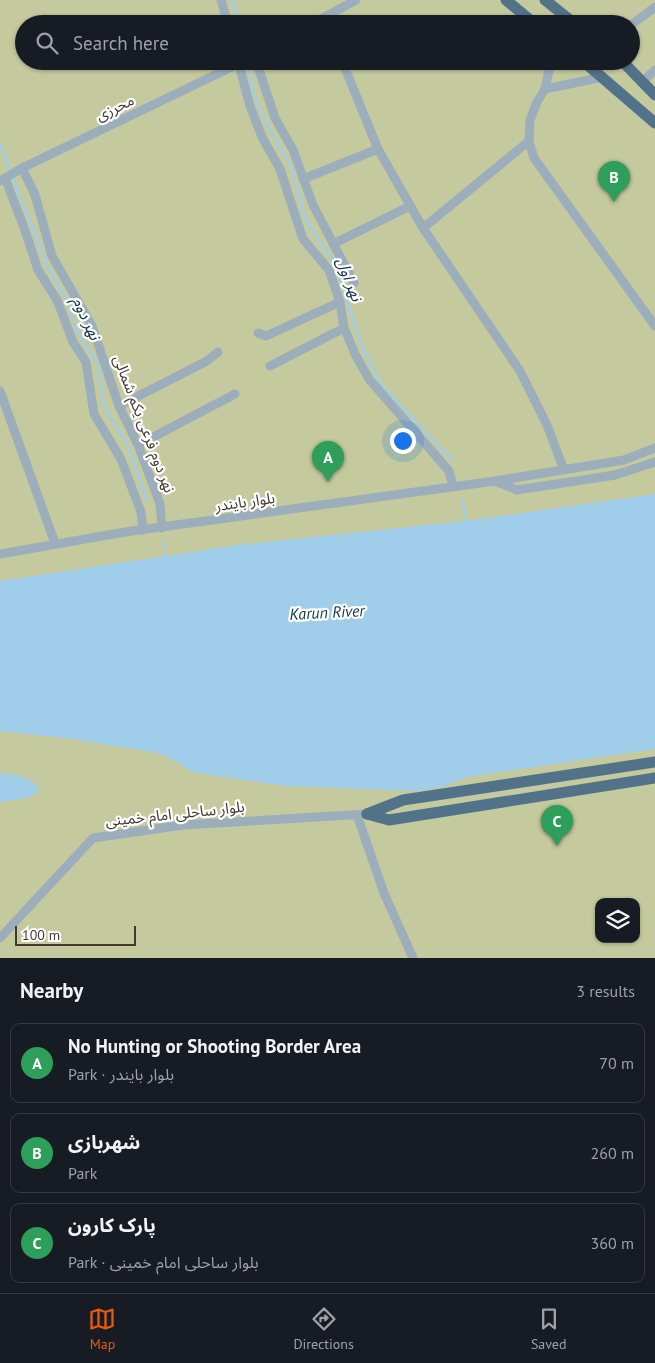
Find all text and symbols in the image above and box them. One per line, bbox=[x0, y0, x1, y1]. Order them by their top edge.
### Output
search box bbox=[15, 15, 640, 70]
icon: search bbox=[33, 29, 61, 57]
text: Search here bbox=[73, 31, 169, 55]
street label: محرزی bbox=[93, 90, 137, 125]
pin: B bbox=[598, 161, 630, 202]
water label: نهر اول bbox=[333, 254, 368, 305]
water label: نهر دوم bbox=[65, 292, 106, 346]
street label: نهر دوم فرعی یکم شمالی bbox=[108, 352, 179, 496]
your location bbox=[390, 428, 416, 454]
pin: A bbox=[312, 441, 344, 482]
street label: بلوار بایندر bbox=[213, 488, 276, 515]
water label: Karun River bbox=[289, 600, 367, 624]
street label: بلوار ساحلی امام خمینی bbox=[105, 797, 246, 832]
pin: C bbox=[541, 805, 573, 846]
map controls bbox=[595, 898, 640, 943]
button: layers bbox=[595, 898, 640, 943]
scale bar bbox=[15, 923, 136, 946]
text: 100 m bbox=[22, 926, 60, 944]
text: Nearby bbox=[20, 977, 83, 1004]
text: 3 results bbox=[576, 981, 635, 1001]
text: No Hunting or Shooting Border Area bbox=[68, 1034, 361, 1058]
text: A bbox=[32, 1053, 42, 1073]
text: 70 m bbox=[599, 1053, 634, 1073]
text: Park · بلوار بایندر bbox=[68, 1064, 174, 1084]
text: شهربازی bbox=[68, 1130, 140, 1154]
text: B bbox=[32, 1143, 42, 1163]
text: 260 m bbox=[591, 1143, 634, 1163]
text: Park bbox=[68, 1163, 97, 1183]
text: پارک کارون bbox=[68, 1213, 156, 1237]
text: C bbox=[33, 1233, 41, 1253]
text: 360 m bbox=[591, 1233, 634, 1253]
text: Park · بلوار ساحلی امام خمینی bbox=[68, 1252, 259, 1272]
tab: Map bbox=[88, 1305, 116, 1353]
tab: Directions bbox=[293, 1305, 354, 1353]
tab: Saved bbox=[531, 1305, 567, 1353]

